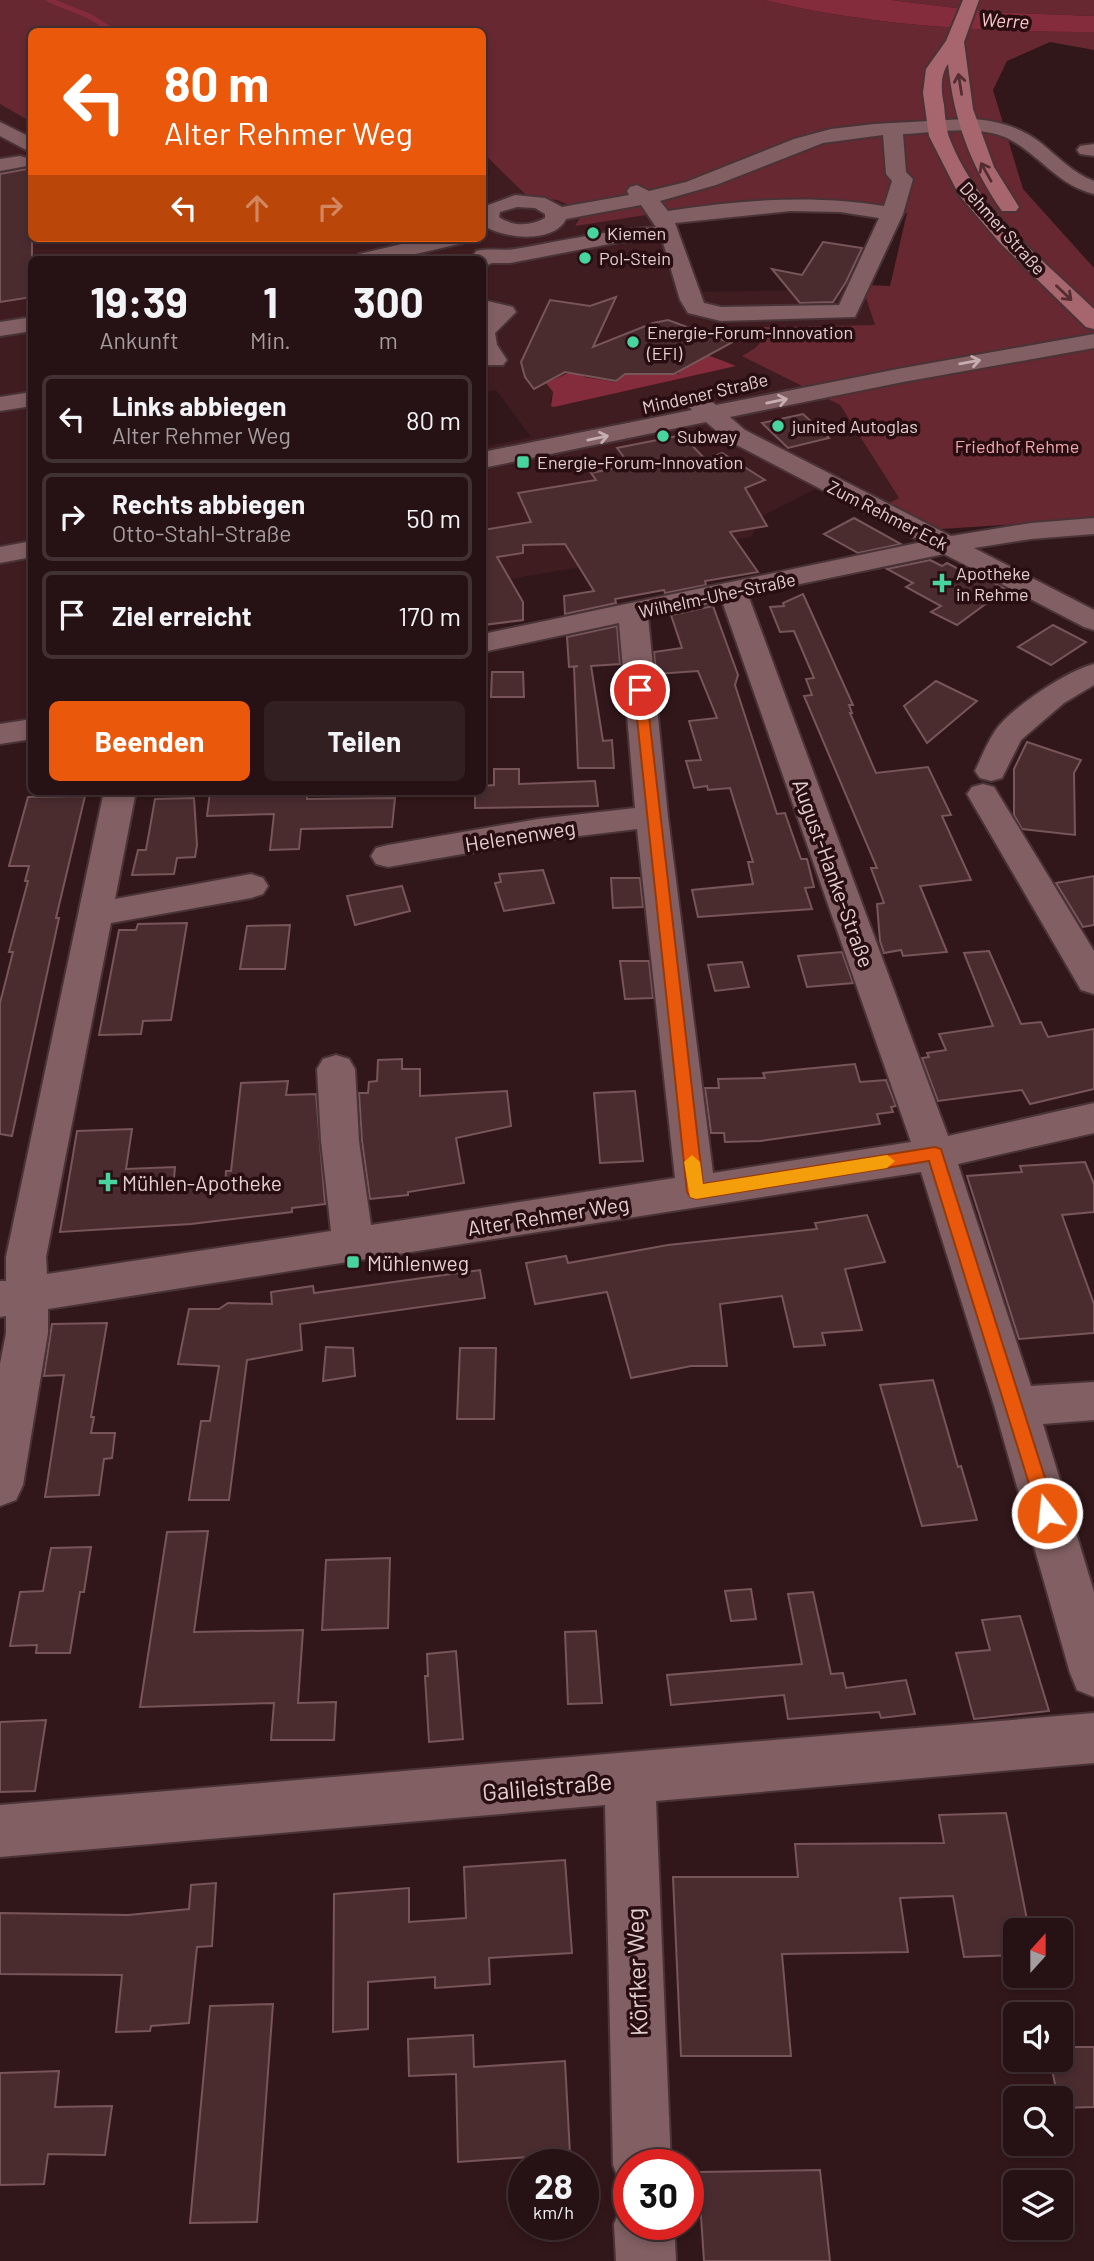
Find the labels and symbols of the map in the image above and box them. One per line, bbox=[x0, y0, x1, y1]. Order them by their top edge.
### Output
water label: Werre bbox=[980, 7, 1030, 33]
one-way arrow bbox=[953, 73, 966, 96]
one-way arrow bbox=[979, 162, 992, 183]
street label: Dehmer Straße bbox=[956, 177, 1050, 279]
place label: Kiemen bbox=[607, 222, 666, 244]
marker: Kiemen bbox=[585, 225, 601, 241]
place label: Pol-Stein bbox=[599, 247, 671, 269]
marker: Pol-Stein bbox=[577, 250, 593, 266]
one-way arrow bbox=[1055, 285, 1072, 302]
place label: Energie-Forum-Innovation (EFI) bbox=[646, 321, 853, 364]
marker: Energie-Forum-Innovation (EFI) bbox=[625, 334, 641, 350]
one-way arrow bbox=[958, 355, 981, 368]
street label: Mindener Straße bbox=[640, 368, 770, 418]
one-way arrow bbox=[765, 393, 788, 407]
place label: junited Autoglas bbox=[791, 415, 918, 437]
marker: junited Autoglas bbox=[770, 418, 786, 434]
place label: Subway bbox=[677, 425, 737, 447]
marker: Subway bbox=[655, 428, 671, 444]
one-way arrow bbox=[586, 430, 609, 444]
park label: Friedhof Rehme bbox=[955, 435, 1079, 457]
place label: Energie-Forum-Innovation bbox=[537, 451, 743, 473]
marker: Energie-Forum-Innovation bbox=[515, 454, 531, 470]
street label: Zum Rehmer Eck bbox=[824, 475, 952, 555]
place label: Apotheke in Rehme bbox=[956, 562, 1030, 605]
street label: Wilhelm-Uhe-Straße bbox=[636, 568, 798, 622]
marker: Apotheke in Rehme bbox=[934, 575, 950, 591]
pin bbox=[610, 660, 670, 720]
street label: August-Hanke-Straße bbox=[788, 775, 880, 971]
street label: Helenenweg bbox=[463, 814, 577, 856]
place label: Mühlen-Apotheke bbox=[122, 1170, 282, 1195]
marker: Mühlen-Apotheke bbox=[100, 1174, 116, 1190]
street label: Alter Rehmer Weg bbox=[465, 1190, 631, 1240]
place label: Mühlenweg bbox=[367, 1250, 469, 1275]
marker: Mühlenweg bbox=[345, 1254, 361, 1270]
position arrow bbox=[1010, 1476, 1084, 1550]
street label: Galileistraße bbox=[481, 1766, 613, 1806]
street label: Körfker Weg bbox=[619, 1907, 653, 2037]
north arrow bbox=[1003, 1918, 1073, 1988]
speed limit sign: 30 bbox=[613, 2149, 704, 2240]

